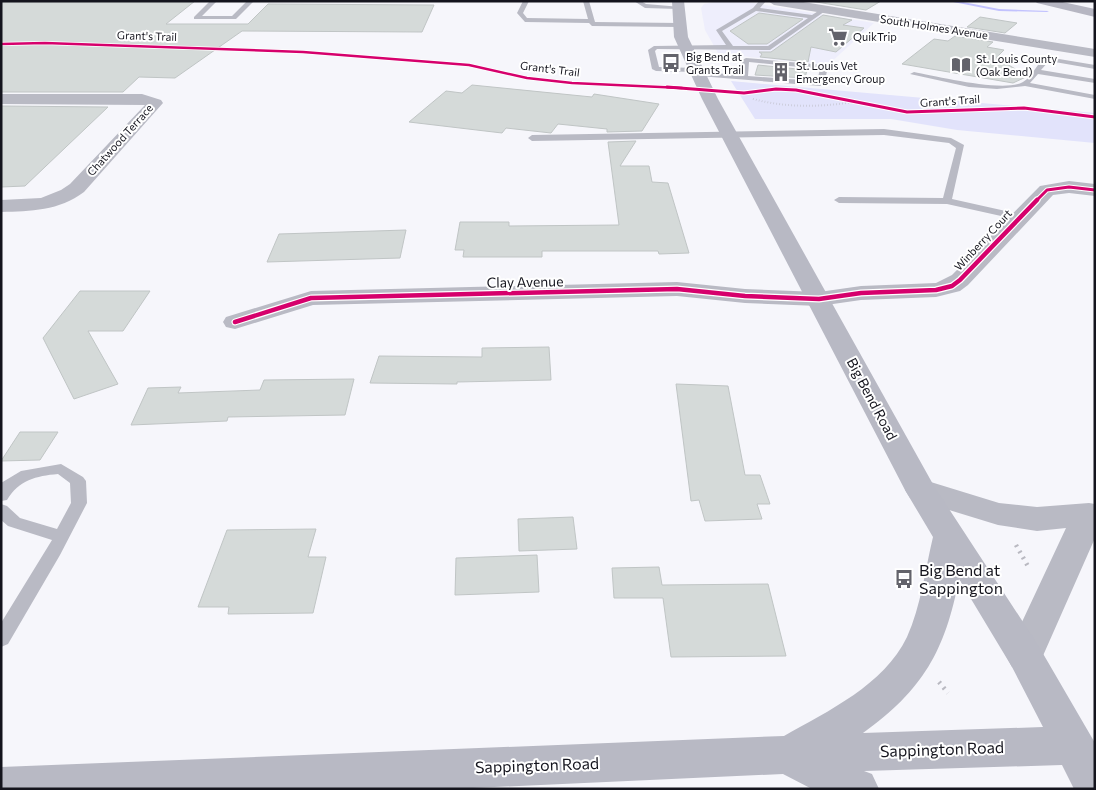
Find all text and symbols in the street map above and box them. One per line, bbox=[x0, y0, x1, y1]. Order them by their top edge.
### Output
street label: South Holmes Avenue bbox=[879, 12, 989, 41]
supermarket icon: QuikTrip bbox=[827, 26, 849, 48]
street label: Grant's Trail bbox=[117, 28, 177, 43]
place label: QuikTrip bbox=[853, 30, 897, 43]
place label: Big Bend at Grants Trail bbox=[686, 50, 744, 76]
bus stop icon: Big Bend at Grants Trail bbox=[660, 52, 682, 74]
place label: St. Louis County (Oak Bend) bbox=[976, 52, 1058, 78]
library icon: St. Louis County (Oak Bend) bbox=[950, 54, 972, 76]
street label: Grant's Trail bbox=[519, 58, 581, 79]
place label: St. Louis Vet Emergency Group bbox=[796, 59, 885, 85]
building icon: St. Louis Vet Emergency Group bbox=[770, 61, 792, 83]
street label: Grant's Trail bbox=[920, 92, 980, 109]
street label: Chatwood Terrace bbox=[84, 101, 155, 178]
street label: Winberry Court bbox=[951, 206, 1014, 273]
street label: Clay Avenue bbox=[486, 272, 564, 291]
street label: Big Bend Road bbox=[844, 355, 901, 443]
place label: Big Bend at Sappington bbox=[919, 560, 1003, 597]
bus stop icon: Big Bend at Sappington bbox=[893, 568, 915, 590]
street label: Sappington Road bbox=[880, 737, 1004, 760]
street label: Sappington Road bbox=[475, 753, 599, 776]

